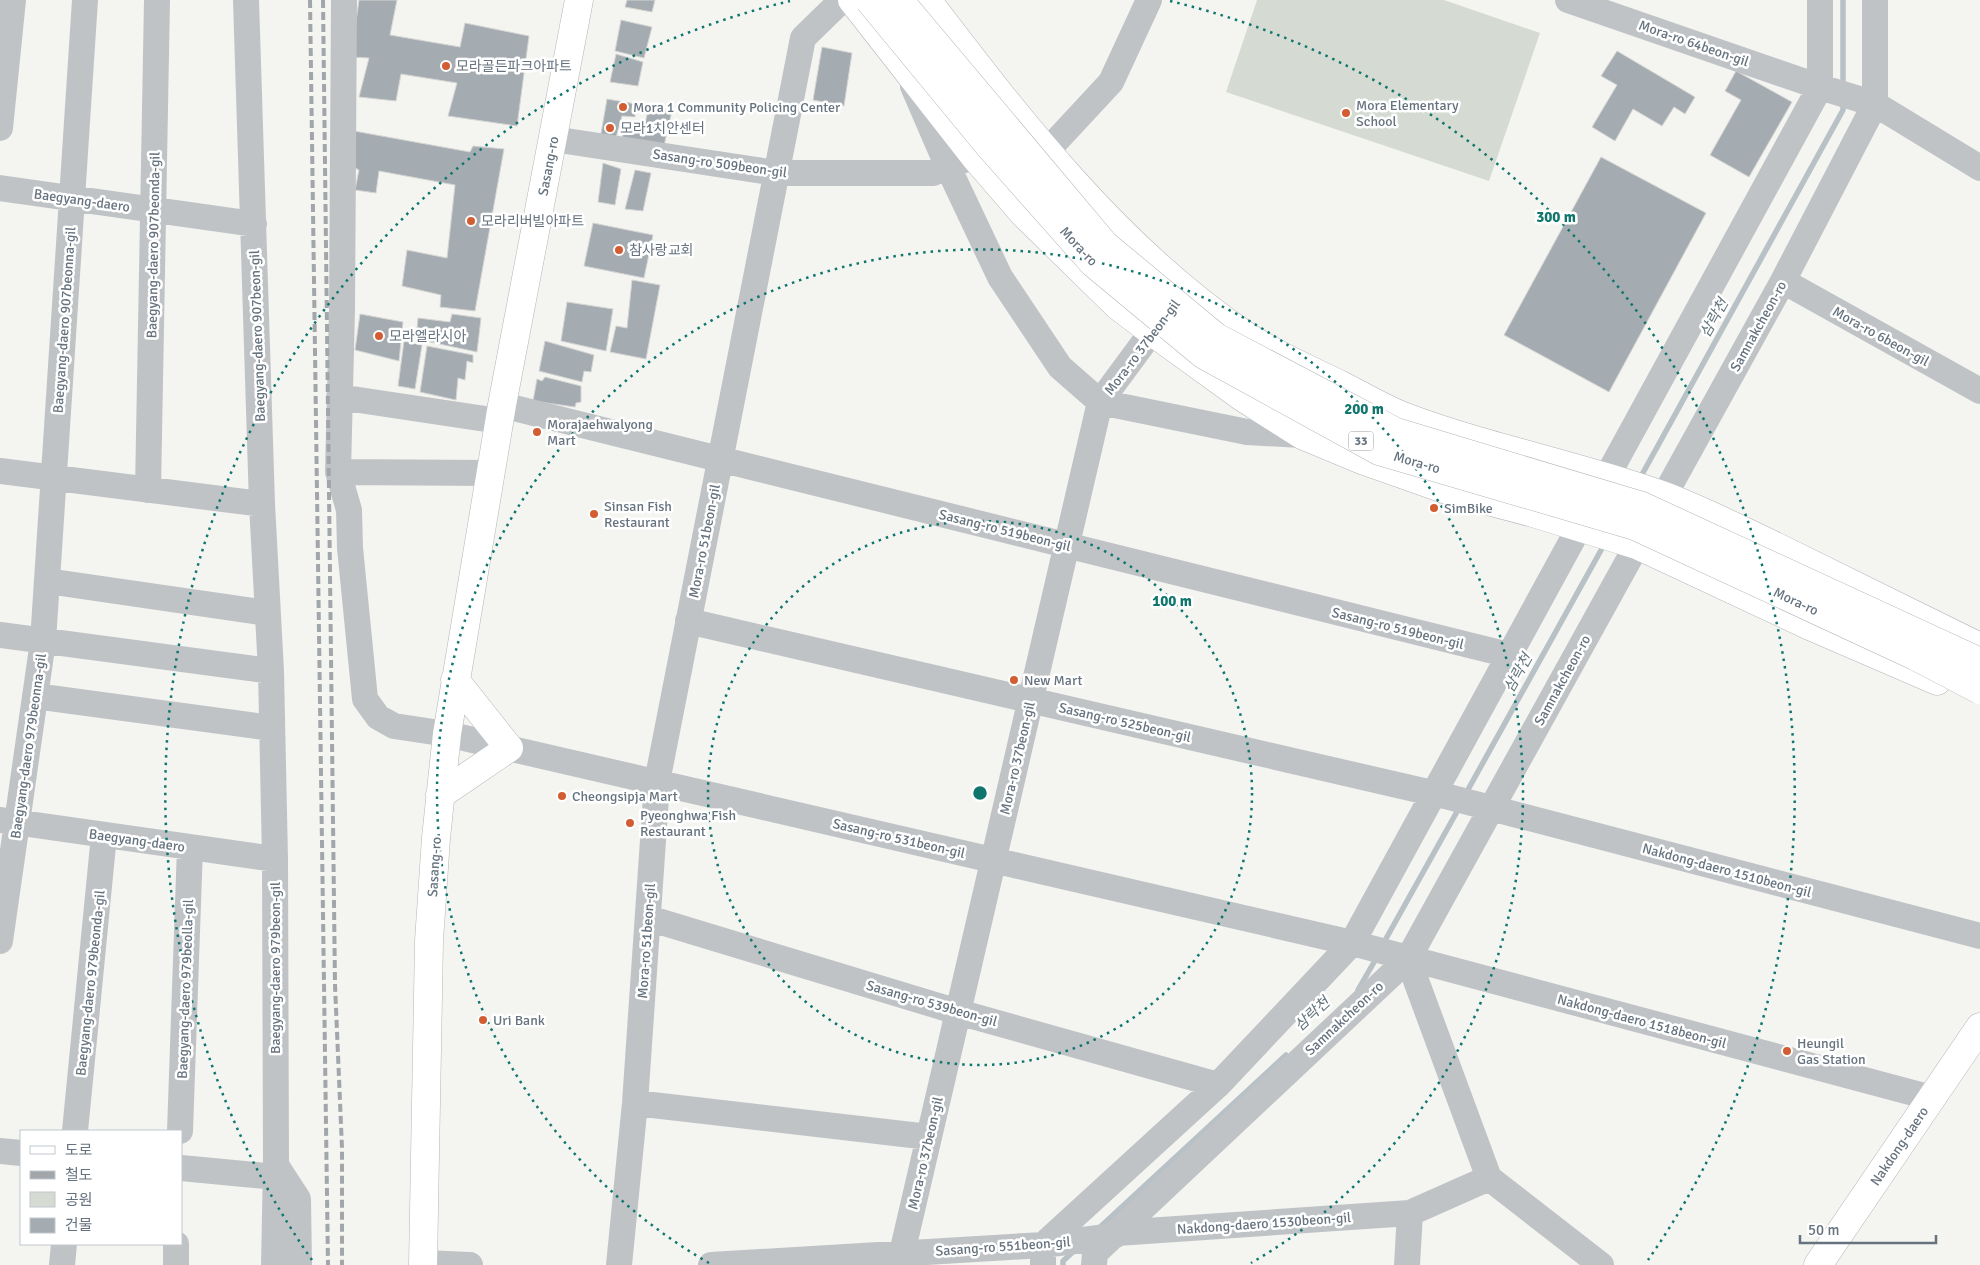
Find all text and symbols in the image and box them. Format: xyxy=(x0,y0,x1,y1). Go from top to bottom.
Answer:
street label: Mora-ro 64beon-gil xyxy=(1636,17,1751,70)
place label: 모라골든파크아파트 xyxy=(456,58,572,75)
marker: 모라골든파크아파트 xyxy=(440,60,452,72)
place label: Mora Elementary School xyxy=(1356,97,1459,130)
place label: Mora 1 Community Policing Center xyxy=(633,99,841,116)
marker: Mora 1 Community Policing Center xyxy=(617,101,629,113)
marker: Mora Elementary School xyxy=(1340,107,1352,119)
place label: 모라1치안센터 xyxy=(620,120,705,137)
marker: 모라1치안센터 xyxy=(604,122,616,134)
street label: Sasang-ro xyxy=(534,135,563,197)
street label: Sasang-ro 509beon-gil xyxy=(652,146,788,181)
street label: Baegyang-daero 907beonda-gil xyxy=(143,152,164,338)
street label: Baegyang-daero xyxy=(33,185,131,216)
text: 300 m xyxy=(1536,208,1576,226)
place label: 모라리버빌아파트 xyxy=(481,213,584,230)
marker: 모라리버빌아파트 xyxy=(465,215,477,227)
street label: Mora-ro xyxy=(1056,223,1101,270)
street label: Baegyang-daero 907beonna-gil xyxy=(50,226,79,414)
place label: 참사랑교회 xyxy=(629,242,693,259)
marker: 참사랑교회 xyxy=(613,244,625,256)
street label: Baegyang-daero 907beon-gil xyxy=(246,250,269,422)
street label: Samnakcheon-ro xyxy=(1727,278,1790,374)
water label: 삼락천 xyxy=(1696,294,1733,340)
street label: Mora-ro 37beon-gil xyxy=(1101,296,1184,399)
street label: Mora-ro 6beon-gil xyxy=(1829,303,1932,370)
place label: 모라엘라시아 xyxy=(389,328,466,345)
marker: 모라엘라시아 xyxy=(373,330,385,342)
text: 200 m xyxy=(1344,400,1384,418)
place label: Morajaehwalyong Mart xyxy=(547,416,653,449)
marker: Morajaehwalyong Mart xyxy=(531,426,543,438)
road number: 33 xyxy=(1348,432,1374,451)
street label: Mora-ro xyxy=(1392,448,1442,477)
street label: Mora-ro 51beon-gil xyxy=(685,483,724,599)
place label: Sinsan Fish Restaurant xyxy=(604,498,672,531)
place label: SimBike xyxy=(1444,500,1493,517)
marker: SimBike xyxy=(1428,502,1440,514)
street label: Sasang-ro 519beon-gil xyxy=(937,506,1073,555)
marker: Sinsan Fish Restaurant xyxy=(588,508,600,520)
street label: Mora-ro xyxy=(1771,584,1821,619)
text: 100 m xyxy=(1152,592,1192,610)
street label: Sasang-ro 519beon-gil xyxy=(1330,604,1466,653)
street label: Samnakcheon-ro xyxy=(1531,632,1594,728)
water label: 삼락천 xyxy=(1500,649,1537,695)
street label: Baegyang-daero 979beonna-gil xyxy=(7,652,50,840)
place label: New Mart xyxy=(1024,672,1082,689)
marker: New Mart xyxy=(1008,674,1020,686)
street label: Sasang-ro 525beon-gil xyxy=(1057,699,1193,746)
street label: Mora-ro 37beon-gil xyxy=(996,700,1039,816)
centre of rings xyxy=(971,784,989,802)
place label: Cheongsipja Mart xyxy=(572,788,678,805)
marker: Cheongsipja Mart xyxy=(556,790,568,802)
place label: Pyeonghwa Fish Restaurant xyxy=(640,807,736,840)
street label: Sasang-ro 531beon-gil xyxy=(831,815,967,862)
marker: Pyeonghwa Fish Restaurant xyxy=(624,817,636,829)
street label: Baegyang-daero xyxy=(88,825,186,856)
street label: Sasang-ro xyxy=(424,836,445,898)
street label: Nakdong-daero 1510beon-gil xyxy=(1640,840,1813,901)
street label: Baegyang-daero 979beon-gil xyxy=(267,882,284,1054)
street label: Mora-ro 51beon-gil xyxy=(634,883,659,999)
street label: Baegyang-daero 979beonda-gil xyxy=(72,889,109,1077)
street label: Baegyang-daero 979beolla-gil xyxy=(174,899,197,1079)
street label: Sasang-ro 539beon-gil xyxy=(864,977,999,1030)
street label: Samnakcheon-ro xyxy=(1302,978,1387,1059)
street label: Nakdong-daero 1518beon-gil xyxy=(1555,991,1728,1052)
water label: 삼락천 xyxy=(1291,992,1335,1035)
place label: Uri Bank xyxy=(493,1012,545,1029)
marker: Uri Bank xyxy=(477,1014,489,1026)
place label: Heungil Gas Station xyxy=(1797,1035,1866,1068)
marker: Heungil Gas Station xyxy=(1781,1045,1793,1057)
street label: Mora-ro 37beon-gil xyxy=(904,1095,947,1211)
street label: Nakdong-daero xyxy=(1867,1104,1932,1189)
legend xyxy=(20,1130,182,1245)
text: 도로 xyxy=(65,1141,93,1159)
text: 철도 xyxy=(65,1166,93,1184)
text: 공원 xyxy=(65,1191,93,1209)
street label: Nakdong-daero 1530beon-gil xyxy=(1176,1209,1352,1238)
scale bar xyxy=(1800,1212,1936,1244)
text: 건물 xyxy=(65,1216,93,1234)
text: 50 m xyxy=(1808,1221,1839,1239)
street label: Sasang-ro 551beon-gil xyxy=(935,1233,1071,1260)

